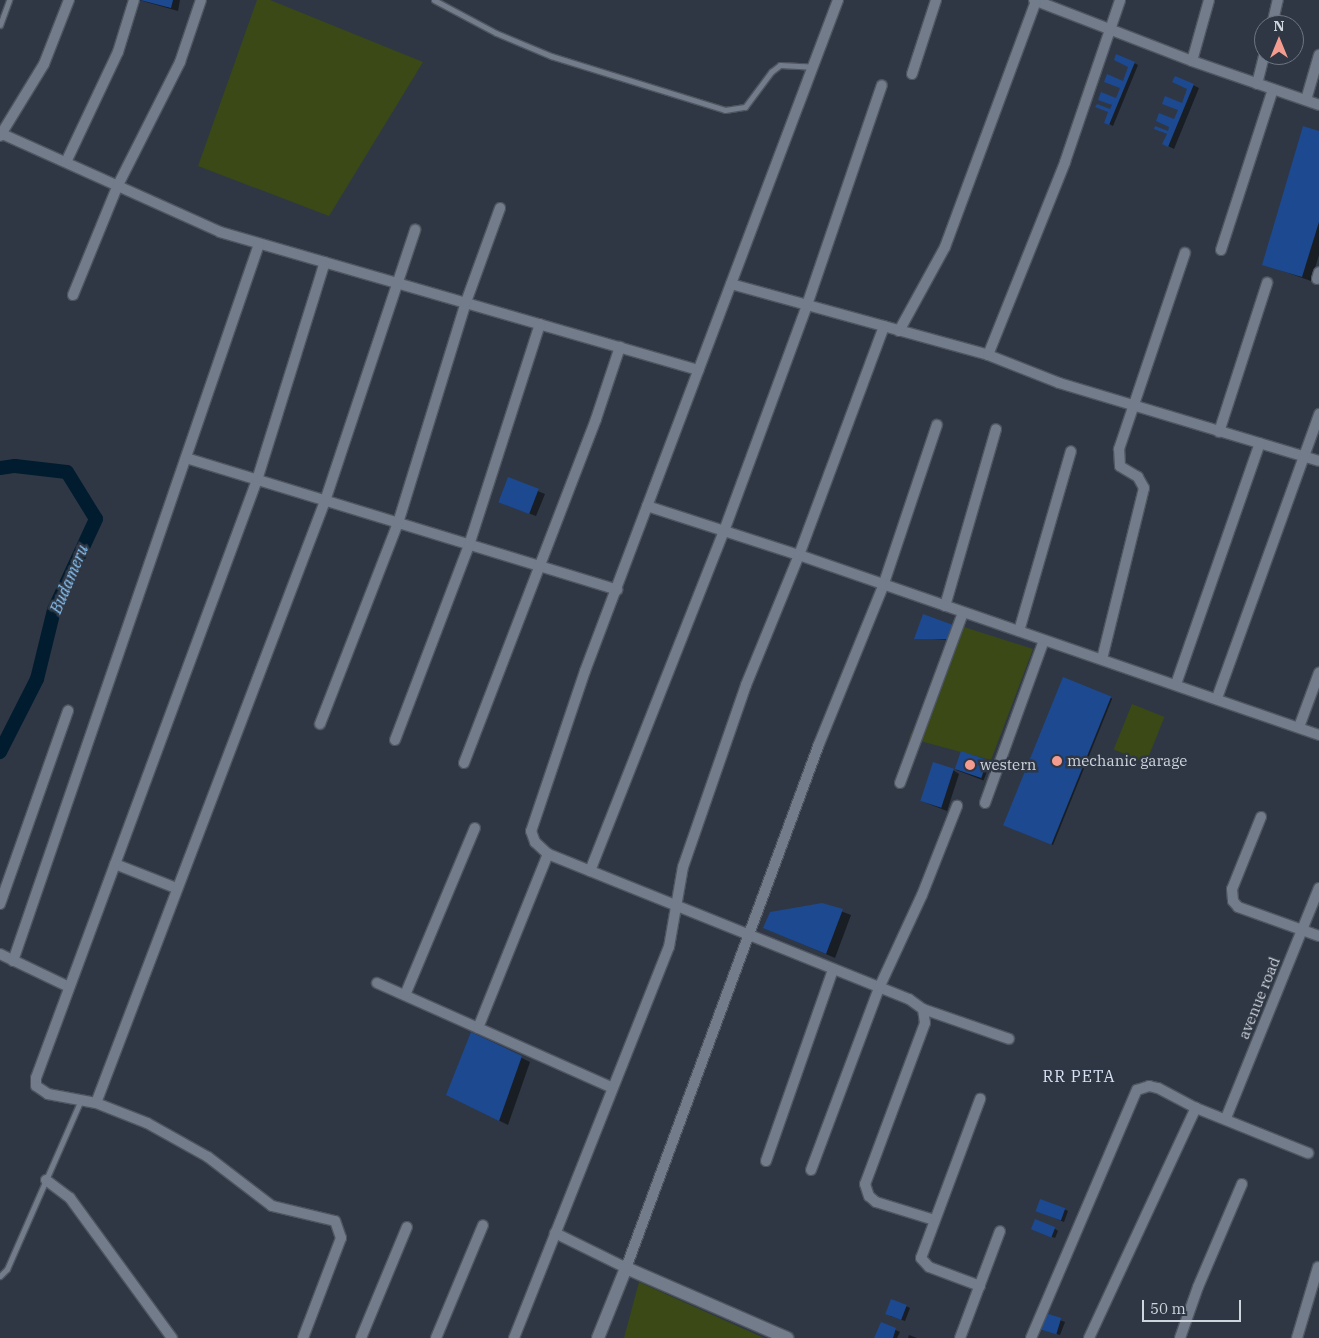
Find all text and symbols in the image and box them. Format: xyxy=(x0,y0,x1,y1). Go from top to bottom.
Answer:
north arrow xyxy=(1254,15,1304,65)
text: N xyxy=(1273,17,1285,35)
water label: Budameru xyxy=(46,542,92,616)
place label: mechanic garage xyxy=(1067,752,1187,770)
marker: mechanic garage xyxy=(1051,755,1063,767)
place label: western xyxy=(980,756,1036,774)
marker: western xyxy=(964,759,976,771)
street label: avenue road xyxy=(1234,954,1284,1042)
district label: RR PETA xyxy=(1042,1066,1116,1086)
scale bar xyxy=(1144,1290,1243,1322)
text: 50 m xyxy=(1150,1299,1186,1318)

